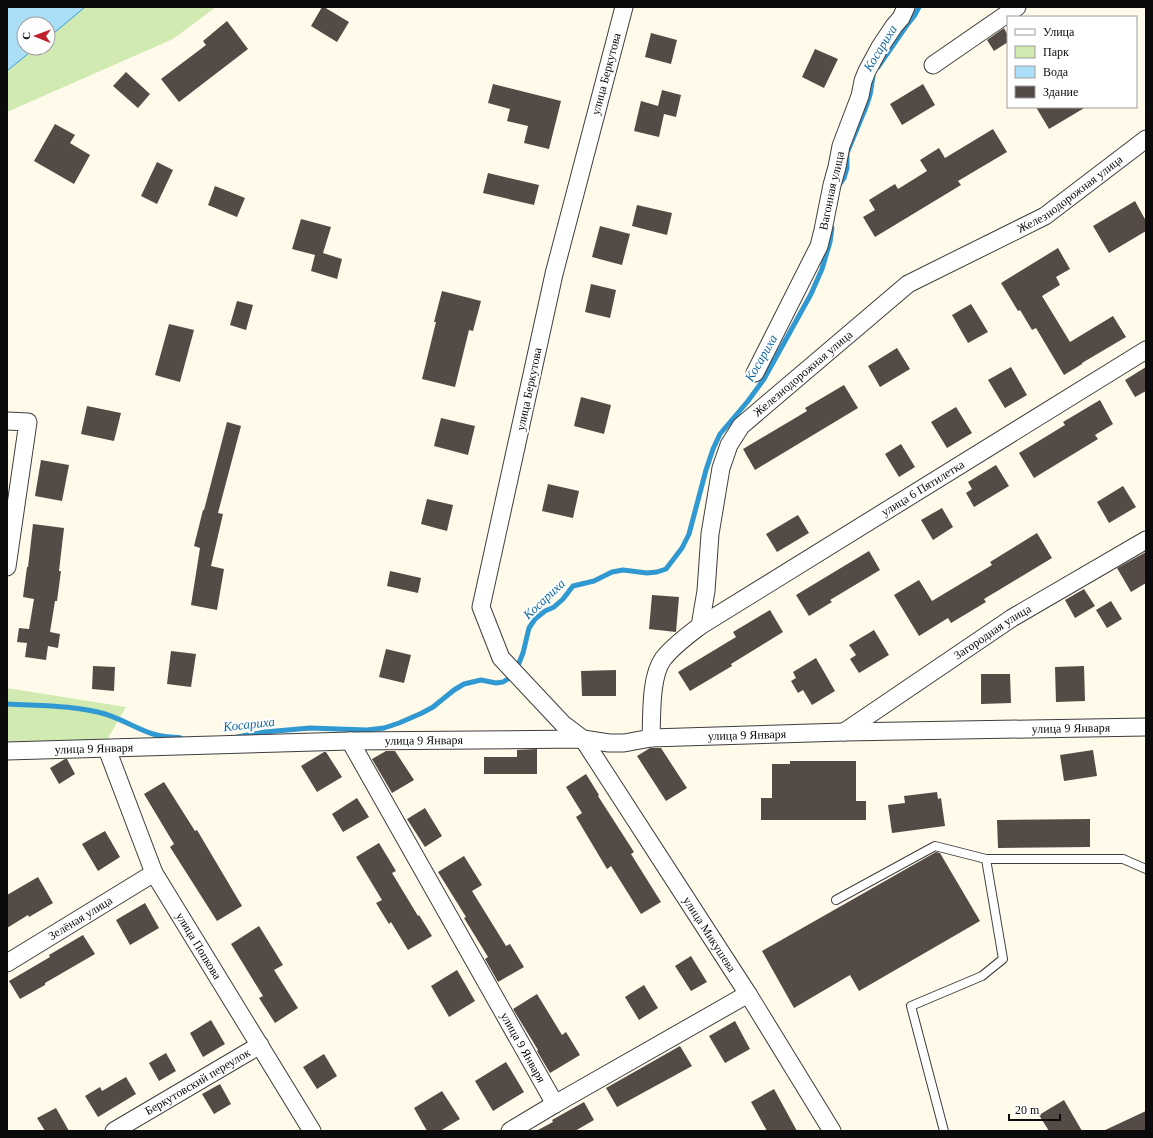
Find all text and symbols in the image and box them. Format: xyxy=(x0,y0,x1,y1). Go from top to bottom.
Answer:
north arrow xyxy=(16,16,56,56)
legend xyxy=(1007,16,1137,108)
water label: Косариха xyxy=(859,22,900,75)
text: Улица xyxy=(1043,25,1075,39)
street label: улица Беркутова xyxy=(588,31,624,117)
text: С xyxy=(20,32,32,40)
text: Парк xyxy=(1043,45,1069,59)
text: Вода xyxy=(1043,65,1069,79)
text: Здание xyxy=(1043,85,1078,99)
street label: Вагонная улица xyxy=(816,149,847,231)
street label: Железнодорожная улица xyxy=(1015,152,1126,236)
street label: Железнодорожная улица xyxy=(750,327,856,420)
water label: Косариха xyxy=(741,331,781,385)
street label: улица Беркутова xyxy=(513,346,545,432)
street label: улица 6 Пятилетка xyxy=(879,457,967,519)
water label: Косариха xyxy=(519,576,568,623)
street label: Загородная улица xyxy=(951,601,1034,662)
water label: Косариха xyxy=(222,714,276,734)
street label: улица 9 Января xyxy=(1032,721,1111,736)
street label: улица 9 Января xyxy=(708,727,787,743)
street label: улица 9 Января xyxy=(385,733,464,748)
street label: улица 9 Января xyxy=(55,740,134,757)
street label: Зелёная улица xyxy=(46,893,116,943)
street label: улица Микушева xyxy=(680,894,739,975)
street label: улица Попкова xyxy=(173,910,225,982)
street label: улица 9 Января xyxy=(498,1010,549,1086)
street label: Беркутовский переулок xyxy=(142,1045,253,1118)
scale bar xyxy=(1009,1096,1060,1122)
text: 20 m xyxy=(1015,1103,1040,1117)

